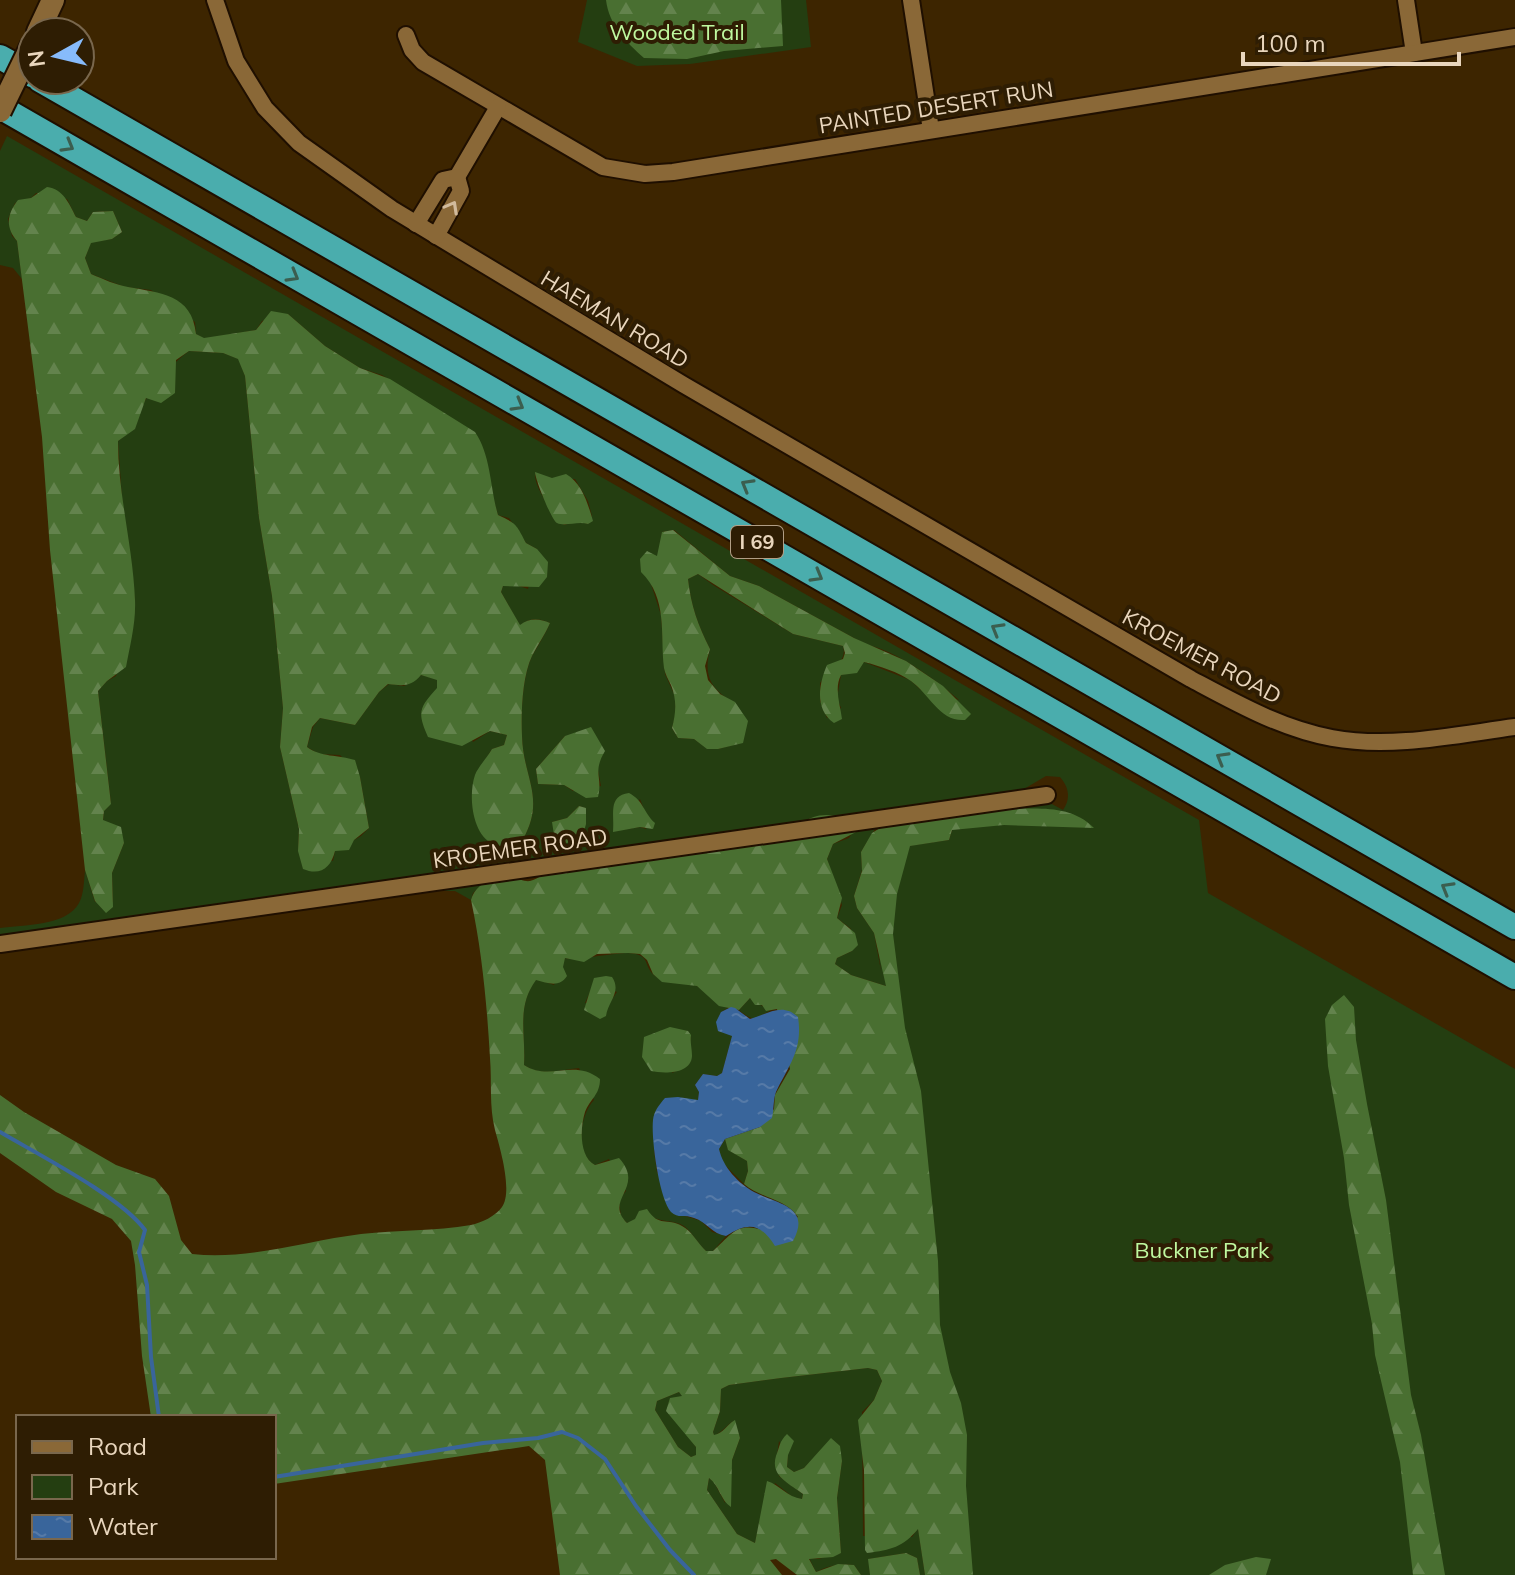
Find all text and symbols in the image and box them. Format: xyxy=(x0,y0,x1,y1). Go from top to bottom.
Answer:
north arrow xyxy=(16,16,96,96)
scale bar xyxy=(1243,16,1459,66)
park label: Wooded Trail xyxy=(609,18,745,46)
text: 100 m xyxy=(1255,28,1326,58)
text: N xyxy=(21,49,51,69)
street label: PAINTED DESERT RUN xyxy=(817,75,1055,139)
one-way arrow xyxy=(59,136,73,152)
one-way arrow xyxy=(443,201,458,215)
street label: HAEMAN ROAD xyxy=(536,264,694,374)
one-way arrow xyxy=(285,266,299,281)
one-way arrow xyxy=(510,395,524,411)
one-way arrow xyxy=(741,479,756,495)
road number: I 69 xyxy=(731,526,783,558)
one-way arrow xyxy=(808,566,823,582)
street label: KROEMER ROAD xyxy=(1118,602,1286,710)
one-way arrow xyxy=(991,623,1005,639)
one-way arrow xyxy=(1216,752,1231,768)
street label: KROEMER ROAD xyxy=(431,822,609,874)
one-way arrow xyxy=(1442,882,1456,898)
park label: Buckner Park xyxy=(1135,1236,1270,1264)
legend xyxy=(16,1415,276,1559)
text: Road xyxy=(88,1431,147,1461)
text: Park xyxy=(88,1471,139,1501)
text: Water xyxy=(88,1511,158,1541)

